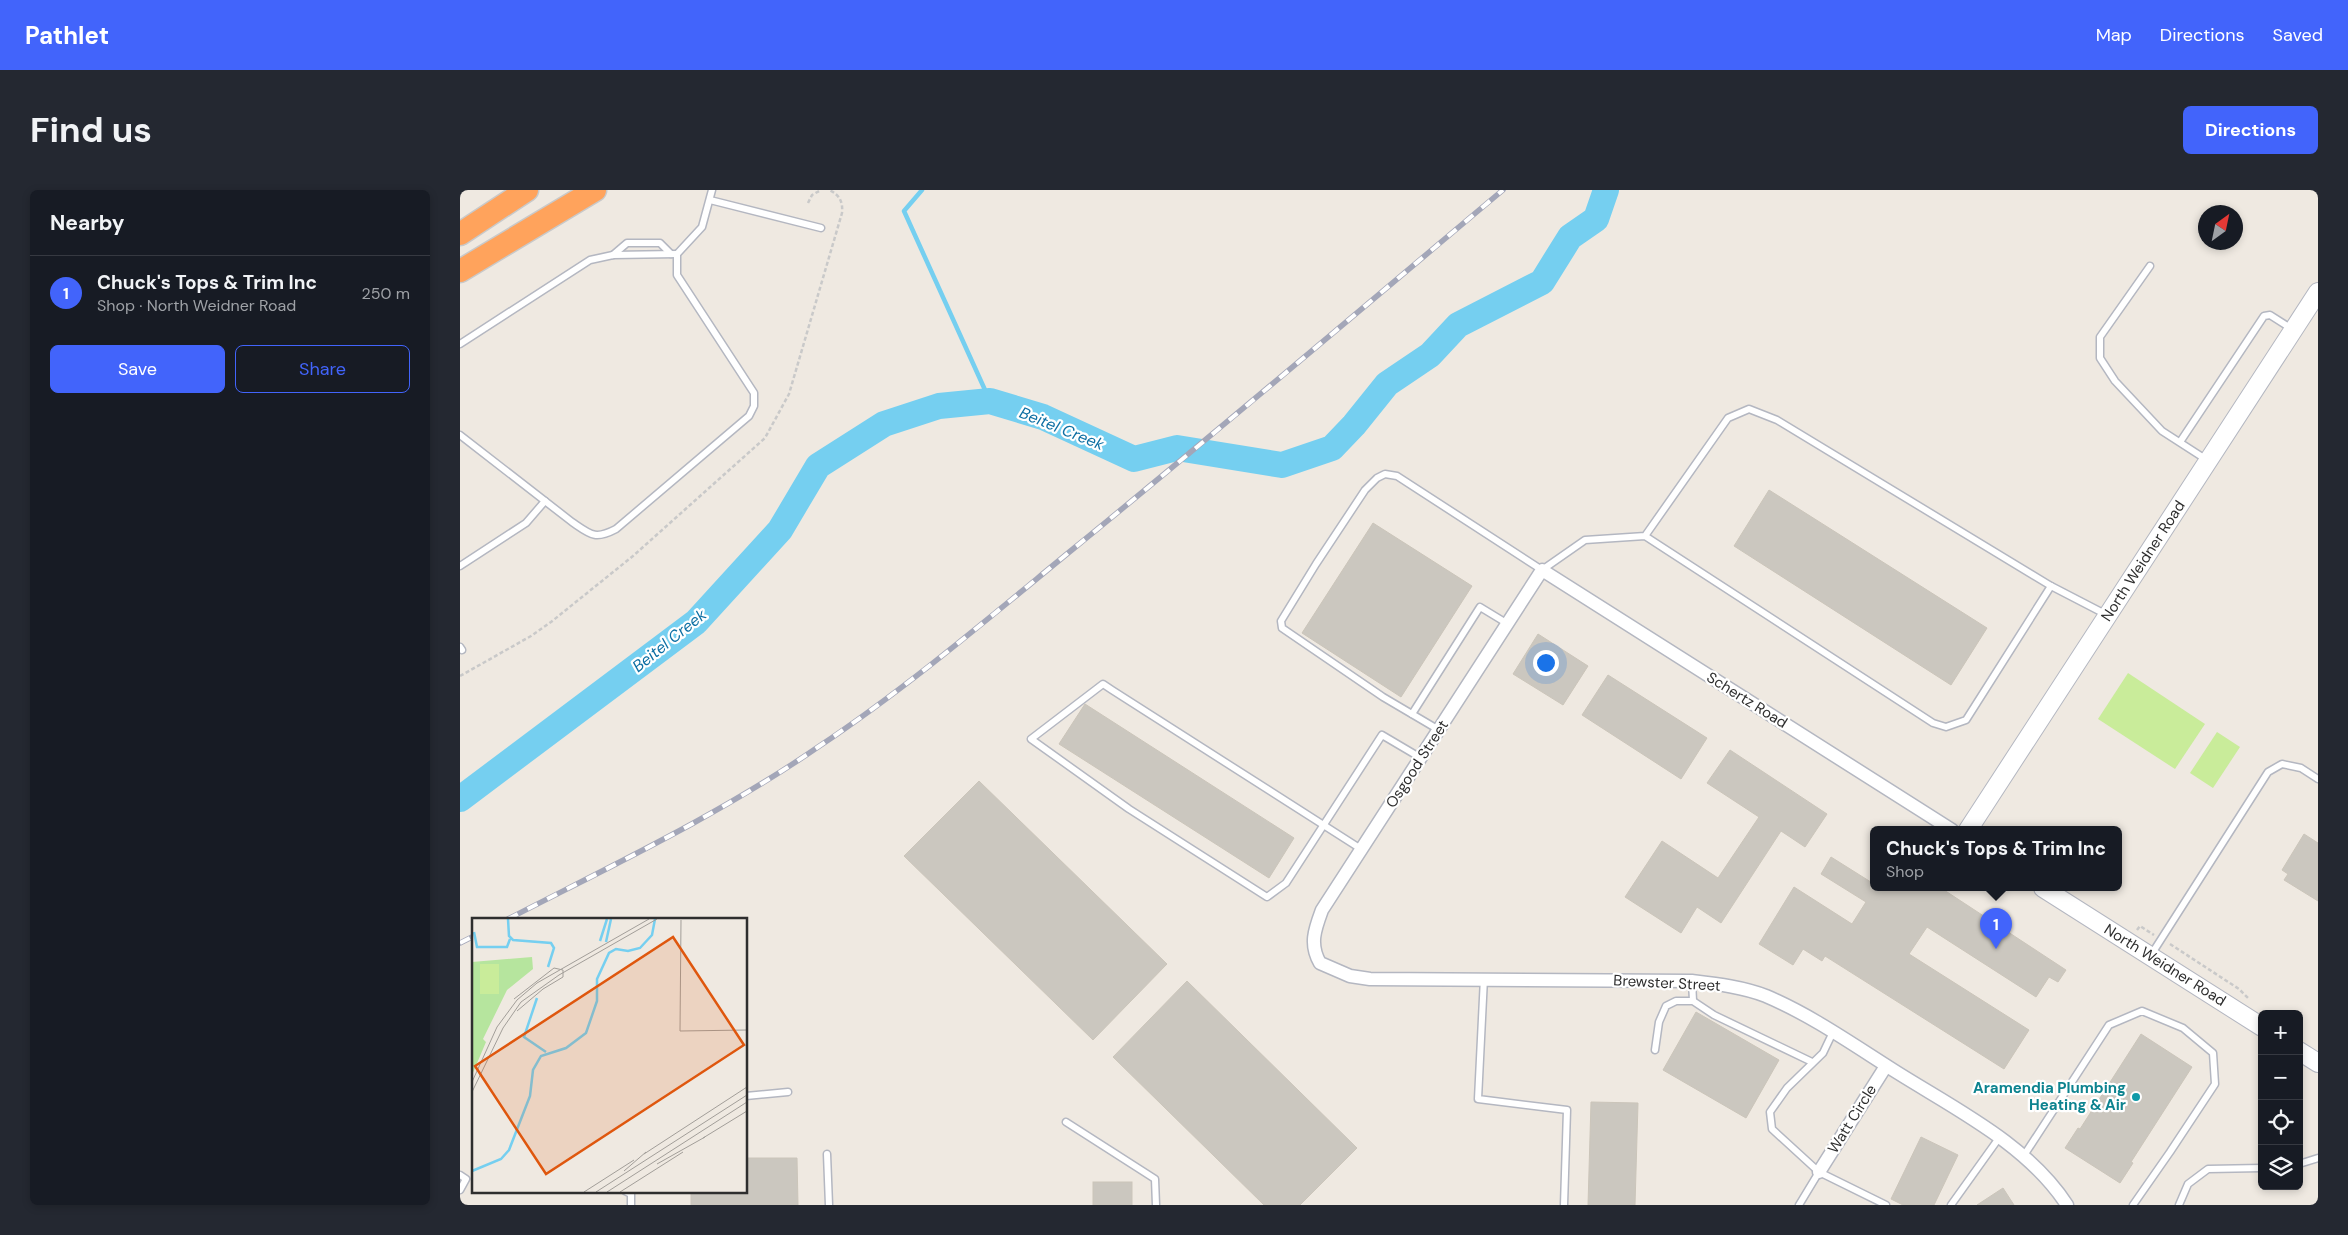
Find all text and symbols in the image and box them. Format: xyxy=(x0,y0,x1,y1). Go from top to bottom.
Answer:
text: Pathlet xyxy=(25,20,109,51)
text: Map xyxy=(2096,23,2132,47)
text: Directions xyxy=(2160,23,2245,47)
text: Saved xyxy=(2273,23,2323,47)
button: Directions xyxy=(2183,106,2318,154)
text: Find us xyxy=(30,107,152,153)
north arrow xyxy=(2198,205,2243,250)
text: Nearby xyxy=(50,209,124,237)
text: Chuck's Tops & Trim Inc xyxy=(97,270,317,295)
text: 1 xyxy=(63,283,69,304)
text: 250 m xyxy=(362,283,410,304)
text: Shop · North Weidner Road xyxy=(97,295,296,316)
button: Save xyxy=(50,345,225,393)
button: Share xyxy=(235,345,410,393)
water label: Beitel Creek xyxy=(1016,402,1108,455)
street label: North Weidner Road xyxy=(2096,497,2190,625)
water label: Beitel Creek xyxy=(628,604,711,677)
your location xyxy=(1533,650,1559,676)
street label: Schertz Road xyxy=(1703,667,1791,733)
street label: Osgood Street xyxy=(1381,716,1453,812)
popup xyxy=(1870,826,2122,891)
text: Chuck's Tops & Trim Inc xyxy=(1886,836,2106,861)
text: Shop xyxy=(1886,861,1924,882)
pin: 1 xyxy=(1980,908,2012,949)
inset map xyxy=(472,918,748,1192)
street label: North Weidner Road xyxy=(2100,919,2230,1011)
street label: Brewster Street xyxy=(1613,970,1721,996)
map controls xyxy=(2258,1010,2303,1190)
button: + xyxy=(2258,1010,2303,1055)
button: − xyxy=(2258,1055,2303,1100)
place label: Aramendia Plumbing Heating & Air xyxy=(1973,1078,2126,1115)
street label: Watt Circle xyxy=(1823,1081,1881,1157)
marker: Aramendia Plumbing Heating & Air xyxy=(2130,1091,2142,1103)
button: locate xyxy=(2258,1100,2303,1145)
button: layers xyxy=(2258,1145,2303,1190)

